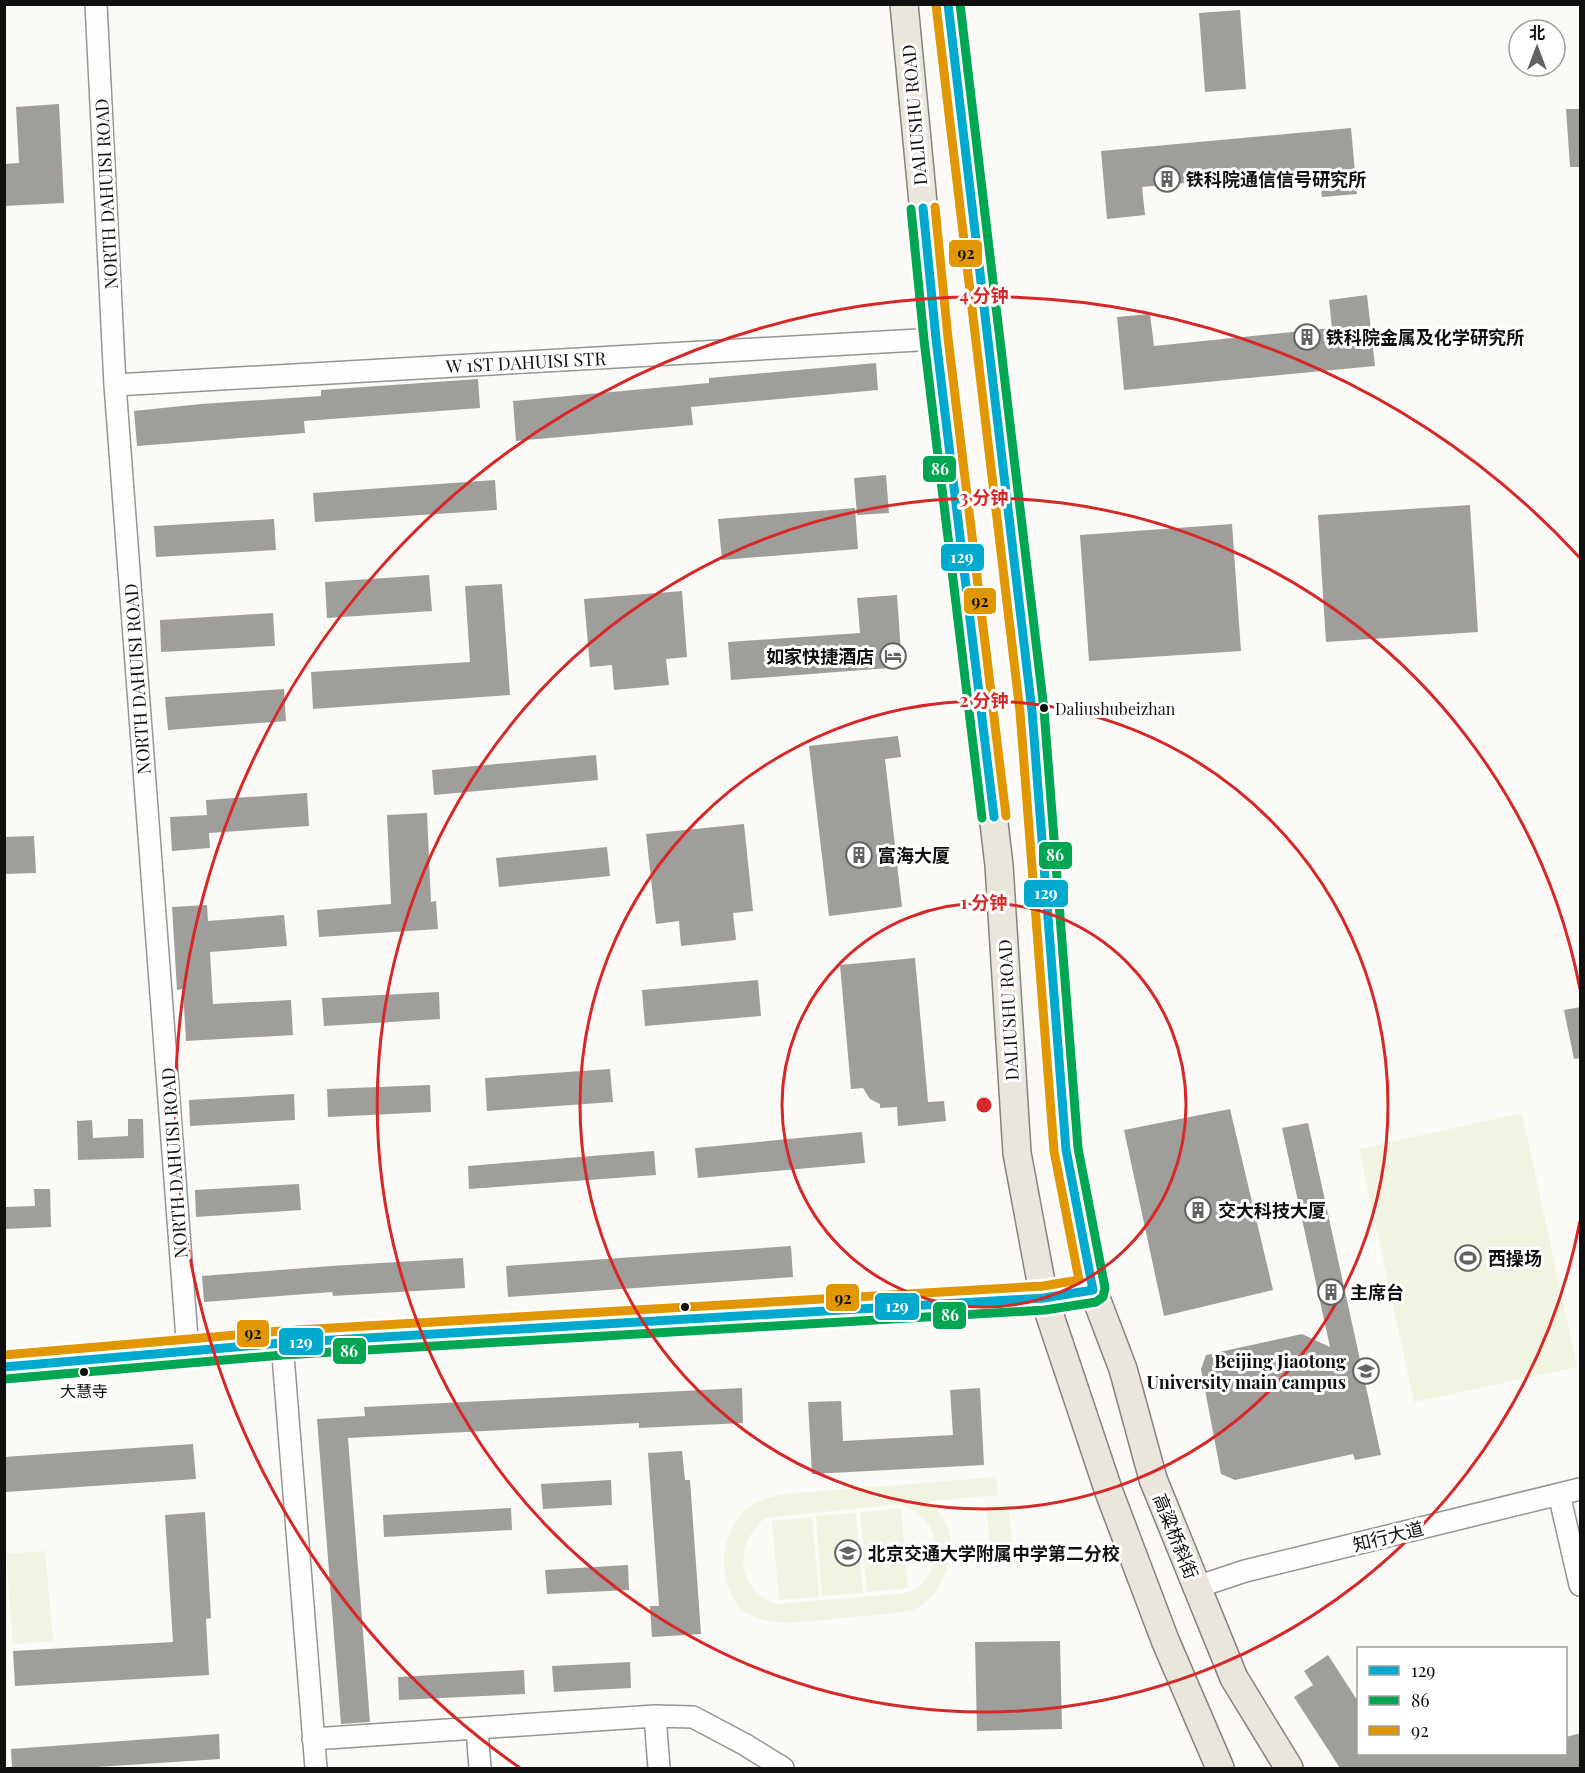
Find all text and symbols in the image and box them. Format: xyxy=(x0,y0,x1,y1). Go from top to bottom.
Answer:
north arrow xyxy=(1507,18,1567,78)
text: 北 xyxy=(1529,22,1545,43)
street label: DALIUSHU ROAD xyxy=(896,44,932,186)
street label: NORTH DAHUISI ROAD xyxy=(89,98,123,290)
building icon: 铁科院通信信号研究所 xyxy=(1152,164,1182,194)
place label: 铁科院通信信号研究所 xyxy=(1186,167,1366,191)
line badge: 92 xyxy=(948,239,983,268)
text: 92 xyxy=(957,242,975,263)
text: 4 分钟 xyxy=(959,283,1009,307)
building icon: 铁科院金属及化学研究所 xyxy=(1292,322,1322,352)
place label: 铁科院金属及化学研究所 xyxy=(1326,325,1524,349)
street label: W 1ST DAHUISI STR xyxy=(444,346,607,378)
line badge: 86 xyxy=(922,455,957,483)
text: 86 xyxy=(931,458,949,479)
text: 3 分钟 xyxy=(960,485,1008,509)
line badge: 129 xyxy=(940,543,985,572)
text: 129 xyxy=(950,546,974,567)
street label: NORTH DAHUISI ROAD xyxy=(118,583,156,775)
line badge: 92 xyxy=(963,587,997,615)
text: 92 xyxy=(971,590,989,611)
hotel icon: 如家快捷酒店 xyxy=(878,641,908,671)
place label: 如家快捷酒店 xyxy=(766,644,874,668)
text: 2 分钟 xyxy=(959,688,1009,712)
place label: Daliushubeizhan xyxy=(1055,698,1176,719)
marker: Daliushubeizhan xyxy=(1038,702,1050,714)
building icon: 富海大厦 xyxy=(844,840,874,870)
line badge: 86 xyxy=(1038,841,1073,870)
place label: 富海大厦 xyxy=(878,843,950,867)
text: 86 xyxy=(1046,844,1064,865)
line badge: 129 xyxy=(1023,879,1069,908)
text: 129 xyxy=(1034,882,1058,903)
text: 1 分钟 xyxy=(960,890,1008,914)
street label: DALIUSHU ROAD xyxy=(992,939,1024,1081)
street label: NORTH DAHUISI ROAD xyxy=(155,1067,193,1259)
centre of rings xyxy=(974,1095,994,1115)
building icon: 交大科技大厦 xyxy=(1183,1195,1213,1225)
place label: 交大科技大厦 xyxy=(1218,1198,1326,1222)
sports icon: 西操场 xyxy=(1453,1243,1483,1273)
place label: 西操场 xyxy=(1488,1246,1542,1270)
building icon: 主席台 xyxy=(1316,1277,1346,1307)
place label: 主席台 xyxy=(1350,1280,1404,1304)
line badge: 92 xyxy=(825,1283,860,1312)
text: 92 xyxy=(834,1287,852,1308)
line badge: 129 xyxy=(874,1292,920,1321)
text: 129 xyxy=(885,1295,909,1316)
unlabelled marker xyxy=(679,1301,691,1313)
line badge: 86 xyxy=(932,1301,967,1330)
text: 86 xyxy=(941,1304,959,1325)
line badge: 92 xyxy=(236,1319,270,1348)
text: 92 xyxy=(244,1322,262,1343)
line badge: 129 xyxy=(278,1327,324,1356)
text: 129 xyxy=(289,1331,313,1352)
line badge: 86 xyxy=(332,1337,367,1365)
text: 86 xyxy=(340,1340,358,1361)
place label: Beijing Jiaotong University main campus xyxy=(1147,1349,1346,1394)
school or university icon: Beijing Jiaotong University main campus xyxy=(1351,1356,1381,1386)
marker: 大慧寺 xyxy=(78,1366,90,1378)
place label: 大慧寺 xyxy=(60,1380,108,1401)
street label: 高粱桥斜街 xyxy=(1148,1490,1204,1582)
street label: 知行大道 xyxy=(1350,1516,1426,1556)
school or university icon: 北京交通大学附属中学第二分校 xyxy=(833,1538,863,1568)
place label: 北京交通大学附属中学第二分校 xyxy=(868,1541,1120,1565)
legend xyxy=(1357,1647,1567,1755)
text: 129 xyxy=(1411,1658,1435,1682)
text: 86 xyxy=(1411,1688,1430,1712)
text: 92 xyxy=(1411,1718,1429,1742)

